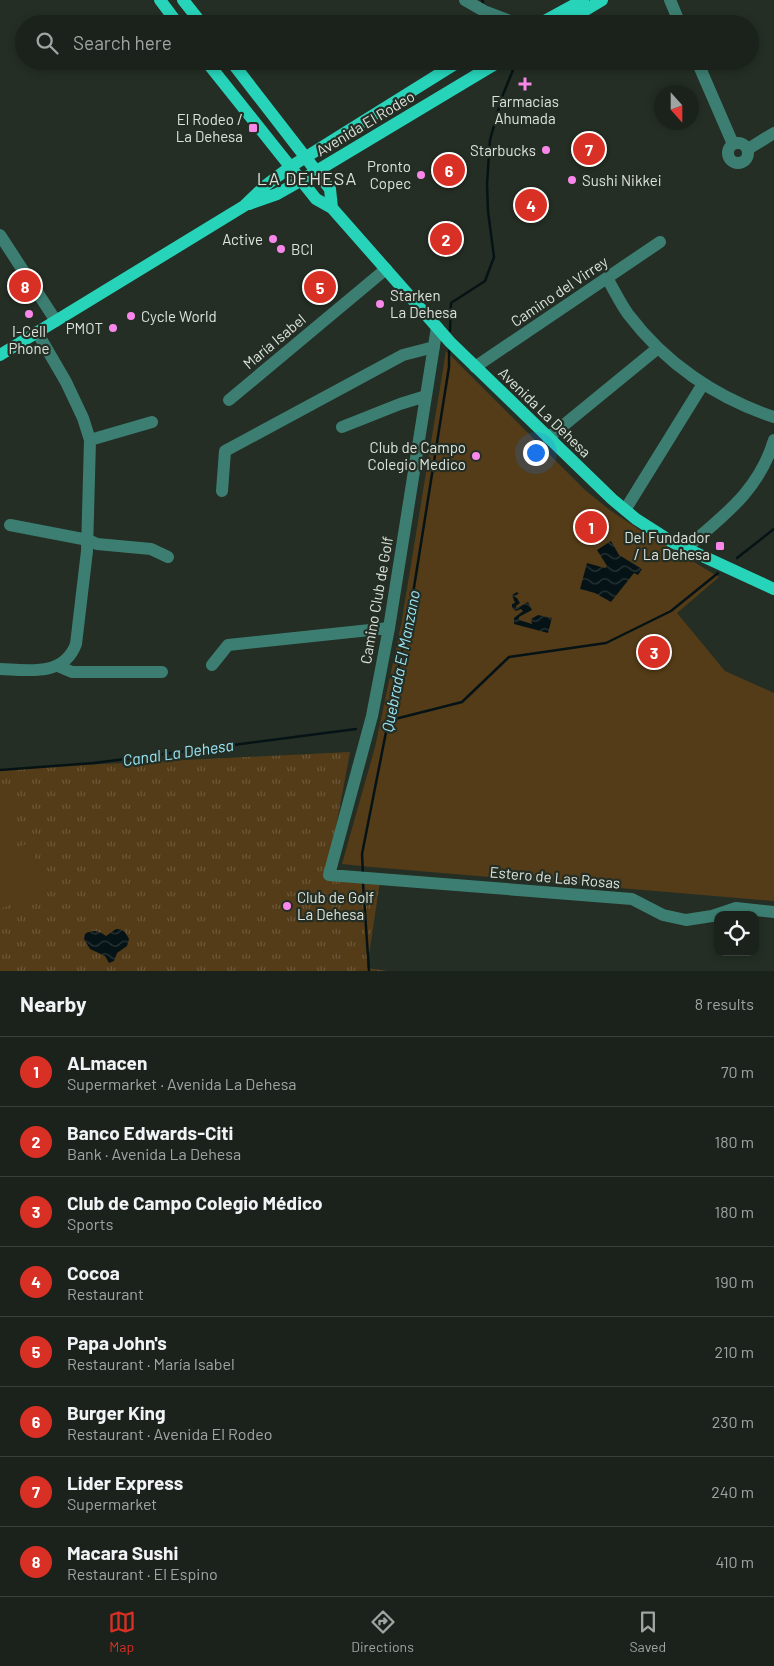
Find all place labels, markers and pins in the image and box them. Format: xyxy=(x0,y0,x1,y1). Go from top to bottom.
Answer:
marker: Farmacias Ahumada xyxy=(519,78,531,90)
place label: Farmacias Ahumada xyxy=(491,92,559,127)
place label: El Rodeo / La Dehesa xyxy=(176,110,243,145)
marker: El Rodeo / La Dehesa xyxy=(247,122,259,134)
pin: 7 xyxy=(573,130,605,168)
place label: Starbucks xyxy=(470,141,536,159)
marker: Starbucks xyxy=(540,144,552,156)
pin: 6 xyxy=(433,151,465,189)
place label: Pronto Copec xyxy=(367,157,411,192)
marker: Pronto Copec xyxy=(415,169,427,181)
place label: Sushi Nikkei xyxy=(582,171,661,189)
marker: Sushi Nikkei xyxy=(566,174,578,186)
pin: 4 xyxy=(515,186,547,224)
pin: 2 xyxy=(430,220,462,258)
place label: Active xyxy=(222,230,263,248)
marker: Active xyxy=(267,233,279,245)
place label: BCI xyxy=(291,240,313,258)
marker: BCI xyxy=(275,243,287,255)
pin: 8 xyxy=(9,267,41,305)
pin: 5 xyxy=(304,268,336,306)
place label: Starken La Dehesa xyxy=(390,286,457,321)
marker: Starken La Dehesa xyxy=(374,298,386,310)
place label: Cycle World xyxy=(141,307,217,325)
marker: I-Cell Phone xyxy=(23,308,35,320)
marker: Cycle World xyxy=(125,310,137,322)
place label: PMOT xyxy=(66,319,103,337)
place label: I-Cell Phone xyxy=(8,322,50,357)
marker: PMOT xyxy=(107,322,119,334)
place label: Club de Campo Colegio Medico xyxy=(368,438,466,473)
marker: Club de Campo Colegio Medico xyxy=(470,450,482,462)
pin: 1 xyxy=(575,508,607,546)
place label: Del Fundador / La Dehesa xyxy=(624,528,711,563)
marker: Del Fundador / La Dehesa xyxy=(714,540,726,552)
pin: 3 xyxy=(638,633,670,671)
place label: Club de Golf La Dehesa xyxy=(297,888,374,923)
marker: Club de Golf La Dehesa xyxy=(281,900,293,912)

